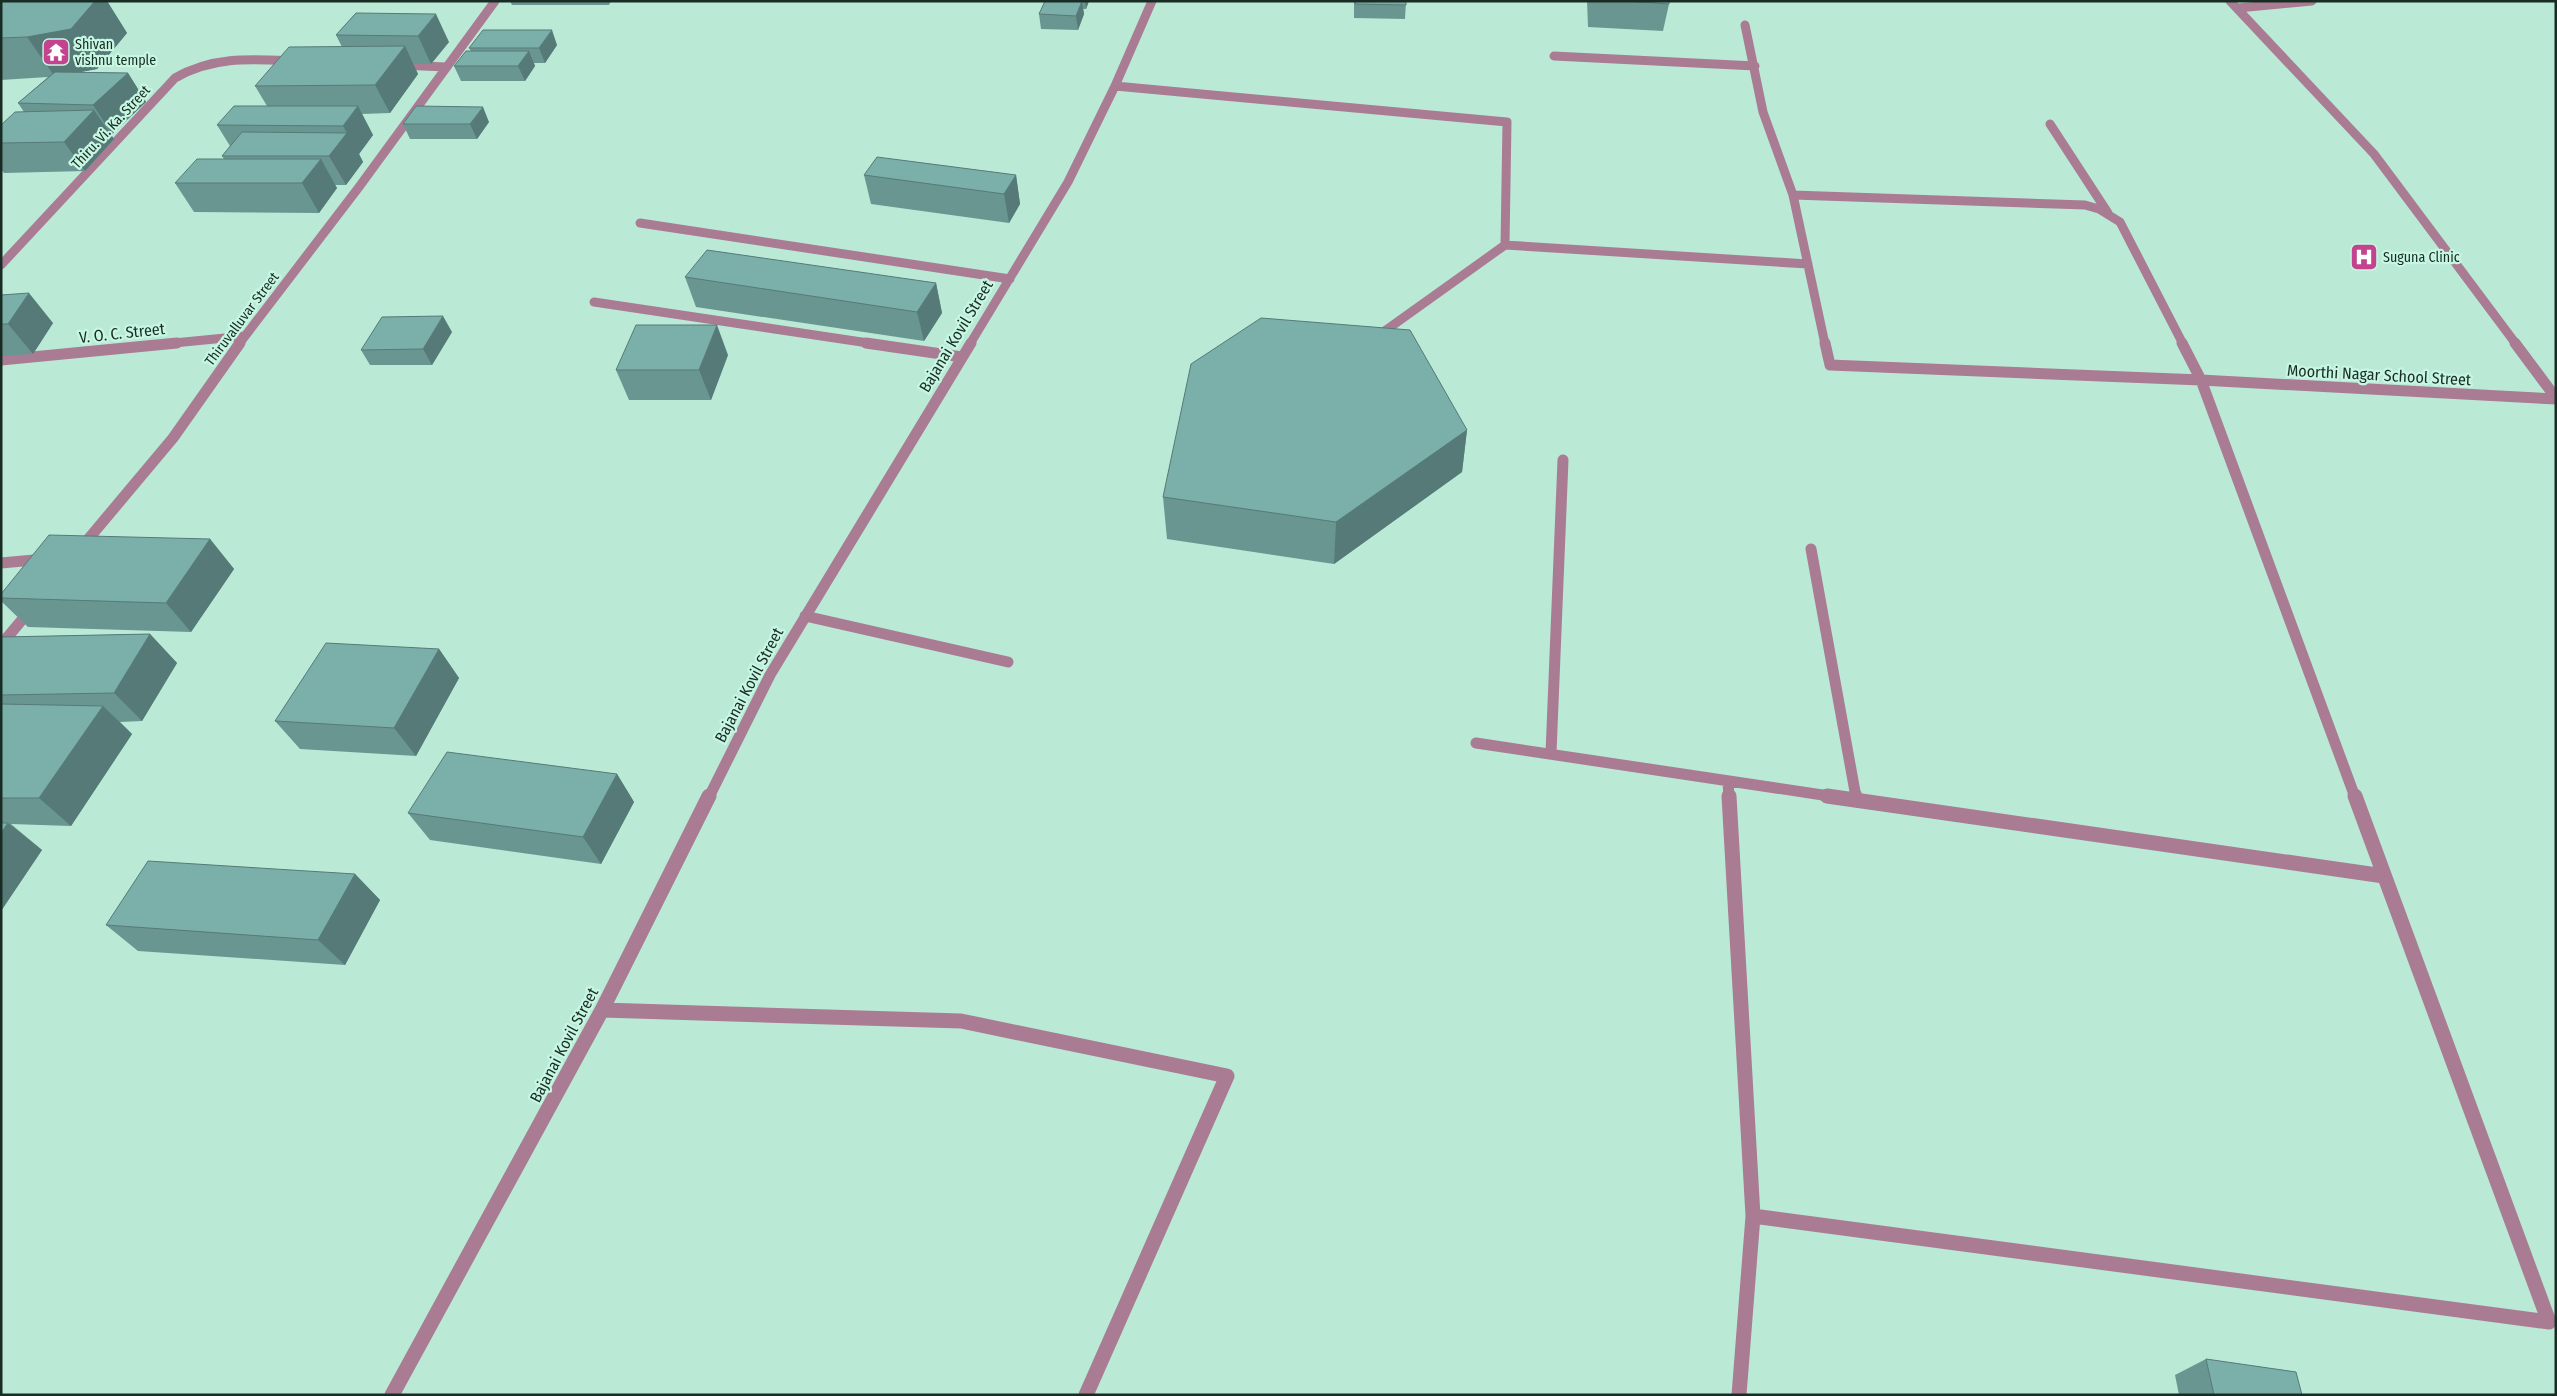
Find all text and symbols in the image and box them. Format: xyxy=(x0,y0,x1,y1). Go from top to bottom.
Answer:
place label: Shivan vishnu temple xyxy=(75,36,156,69)
temple icon: Shivan vishnu temple xyxy=(41,37,71,67)
street label: Thiru. Vi. Ka. Street xyxy=(68,82,154,172)
hospital icon: Suguna Clinic xyxy=(2349,242,2379,272)
place label: Suguna Clinic xyxy=(2383,249,2460,266)
street label: Thiruvalluvar Street xyxy=(201,269,283,369)
street label: Bajanai Kovil Street xyxy=(915,276,997,396)
street label: V. O. C. Street xyxy=(78,319,167,347)
street label: Moorthi Nagar School Street xyxy=(2286,361,2472,389)
street label: Bajanai Kovil Street xyxy=(711,624,788,746)
street label: Bajanai Kovil Street xyxy=(526,984,603,1106)

